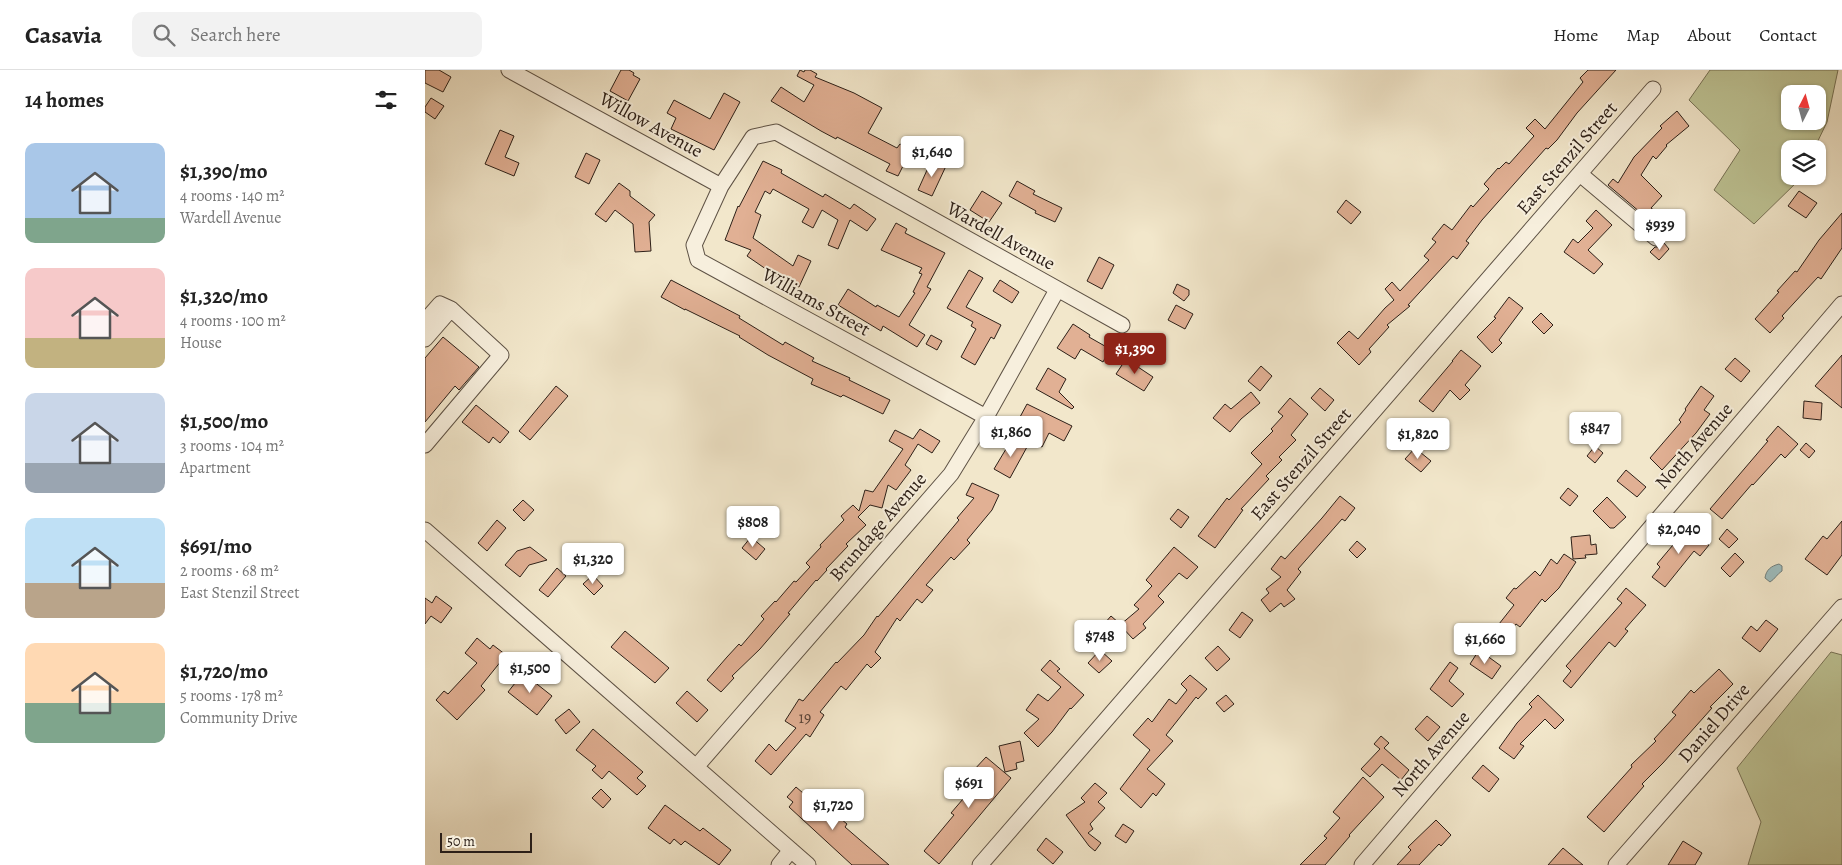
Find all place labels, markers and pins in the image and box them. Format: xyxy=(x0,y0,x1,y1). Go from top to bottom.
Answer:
pin: $1,640 xyxy=(891,136,973,178)
pin: $939 xyxy=(1630,208,1690,251)
pin: $1,390 xyxy=(1094,332,1176,375)
pin: $847 xyxy=(1565,412,1625,454)
pin: $1,860 xyxy=(970,416,1052,458)
pin: $1,820 xyxy=(1377,418,1459,460)
pin: $808 xyxy=(723,506,783,548)
pin: $2,040 xyxy=(1638,512,1720,555)
pin: $1,320 xyxy=(552,542,634,585)
pin: $748 xyxy=(1070,620,1130,662)
pin: $1,660 xyxy=(1444,622,1526,665)
pin: $1,500 xyxy=(489,652,571,694)
pin: $691 xyxy=(939,766,999,809)
pin: $1,720 xyxy=(792,788,874,831)

